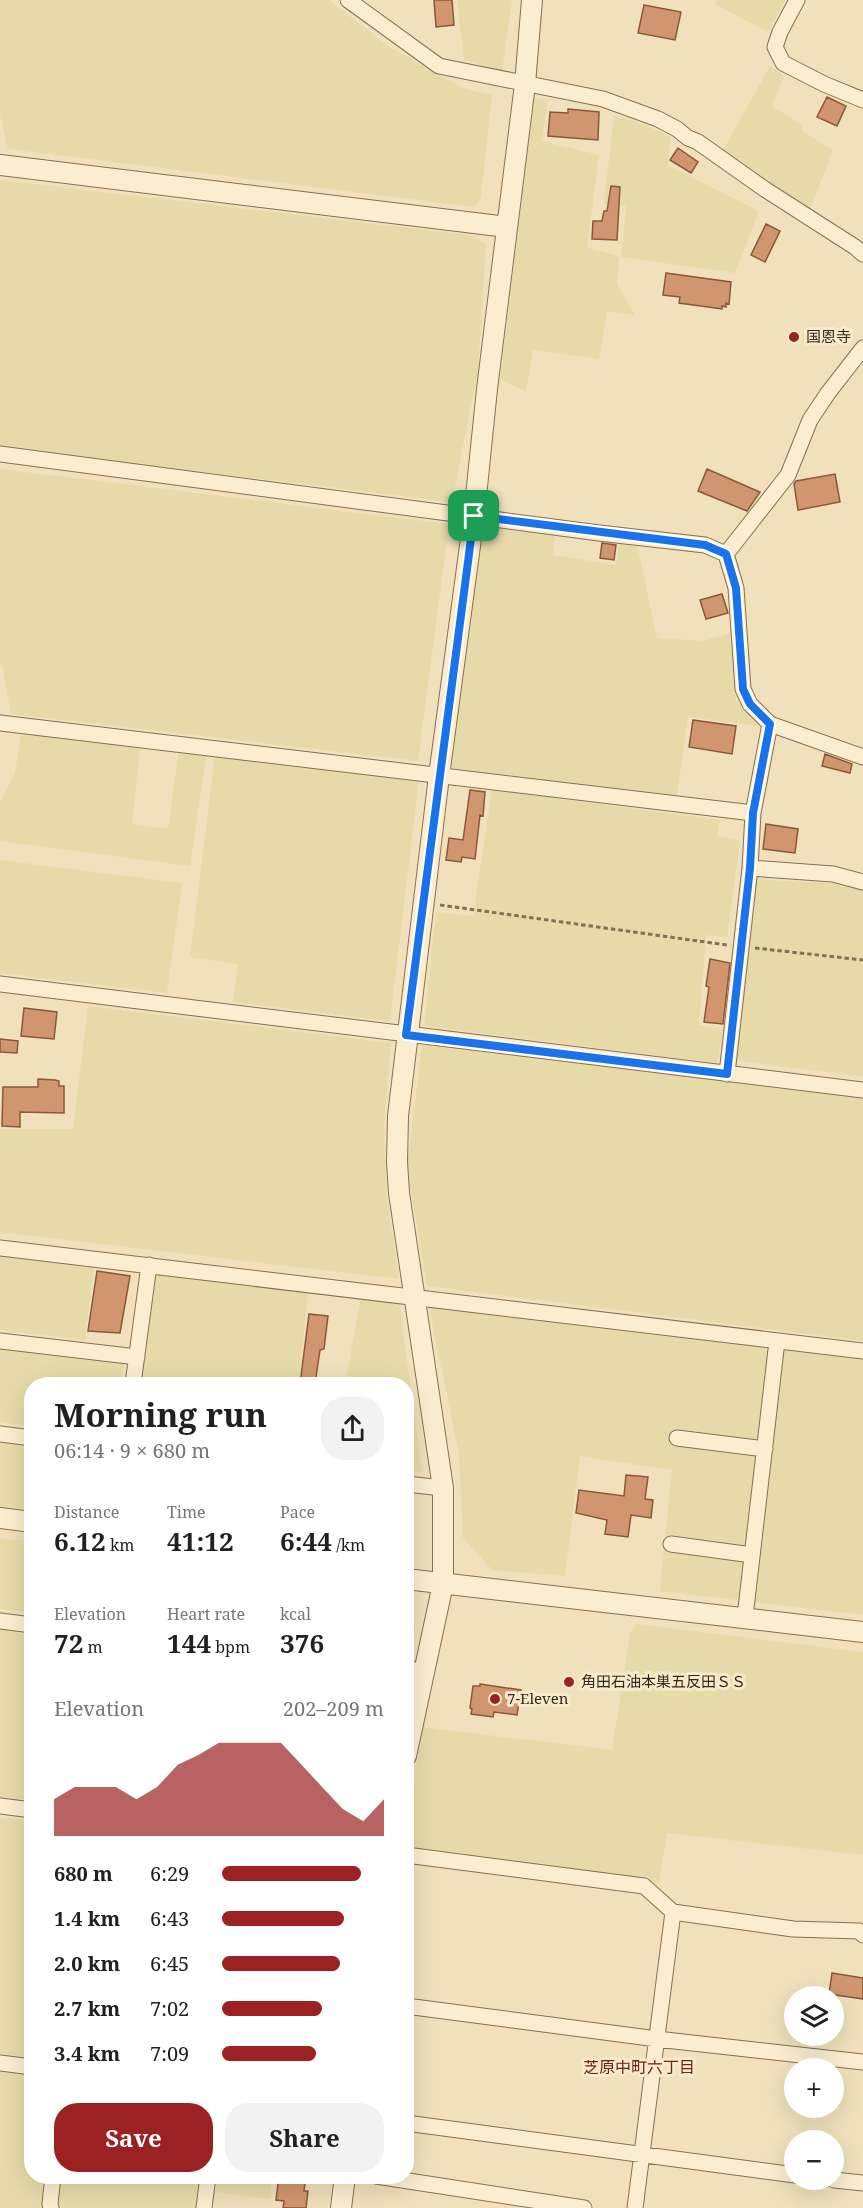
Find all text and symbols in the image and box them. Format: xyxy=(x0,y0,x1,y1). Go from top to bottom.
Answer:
place label: 国恩寺 xyxy=(806,326,851,346)
marker: 国恩寺 xyxy=(787,330,801,344)
pin xyxy=(448,490,499,541)
icon: arrive xyxy=(457,499,490,532)
text: Morning run xyxy=(54,1392,267,1437)
button: share xyxy=(321,1397,384,1460)
text: 06:14 · 9 × 680 m xyxy=(54,1437,210,1464)
text: Distance xyxy=(54,1501,119,1523)
text: Time xyxy=(167,1501,206,1523)
text: Pace xyxy=(280,1501,315,1523)
text: 6.12 xyxy=(54,1523,106,1559)
text: 41:12 xyxy=(167,1523,234,1559)
text: 6:44 xyxy=(280,1523,332,1559)
text: km xyxy=(106,1534,134,1556)
text: /km xyxy=(332,1534,365,1556)
text: Elevation xyxy=(54,1603,126,1625)
text: Heart rate xyxy=(167,1603,245,1625)
text: kcal xyxy=(280,1603,311,1625)
text: 72 xyxy=(54,1625,83,1661)
text: 144 xyxy=(167,1625,211,1661)
text: 376 xyxy=(280,1625,324,1661)
text: m xyxy=(83,1636,103,1658)
text: bpm xyxy=(211,1636,250,1658)
place label: 角田石油本巣五反田ＳＳ xyxy=(581,1671,746,1691)
marker: 角田石油本巣五反田ＳＳ xyxy=(562,1675,576,1689)
place label: 7-Eleven xyxy=(507,1688,569,1708)
marker: 7-Eleven xyxy=(488,1692,502,1706)
text: Elevation xyxy=(54,1695,144,1722)
text: 202–209 m xyxy=(283,1695,384,1722)
text: 680 m xyxy=(54,1860,113,1887)
text: 6:29 xyxy=(150,1860,189,1887)
text: 1.4 km xyxy=(54,1905,120,1932)
text: 6:43 xyxy=(150,1905,189,1932)
text: 2.0 km xyxy=(54,1950,120,1977)
text: 6:45 xyxy=(150,1950,189,1977)
map controls xyxy=(784,1986,844,2190)
button: layers xyxy=(784,1986,844,2046)
text: 2.7 km xyxy=(54,1995,120,2022)
text: 7:02 xyxy=(150,1995,189,2022)
text: 3.4 km xyxy=(54,2040,120,2067)
text: 7:09 xyxy=(150,2040,189,2067)
district label: 芝原中町六丁目 xyxy=(583,2056,695,2078)
button: + xyxy=(784,2058,844,2118)
button: Save xyxy=(54,2103,213,2172)
button: Share xyxy=(225,2103,384,2172)
button: − xyxy=(784,2130,844,2190)

